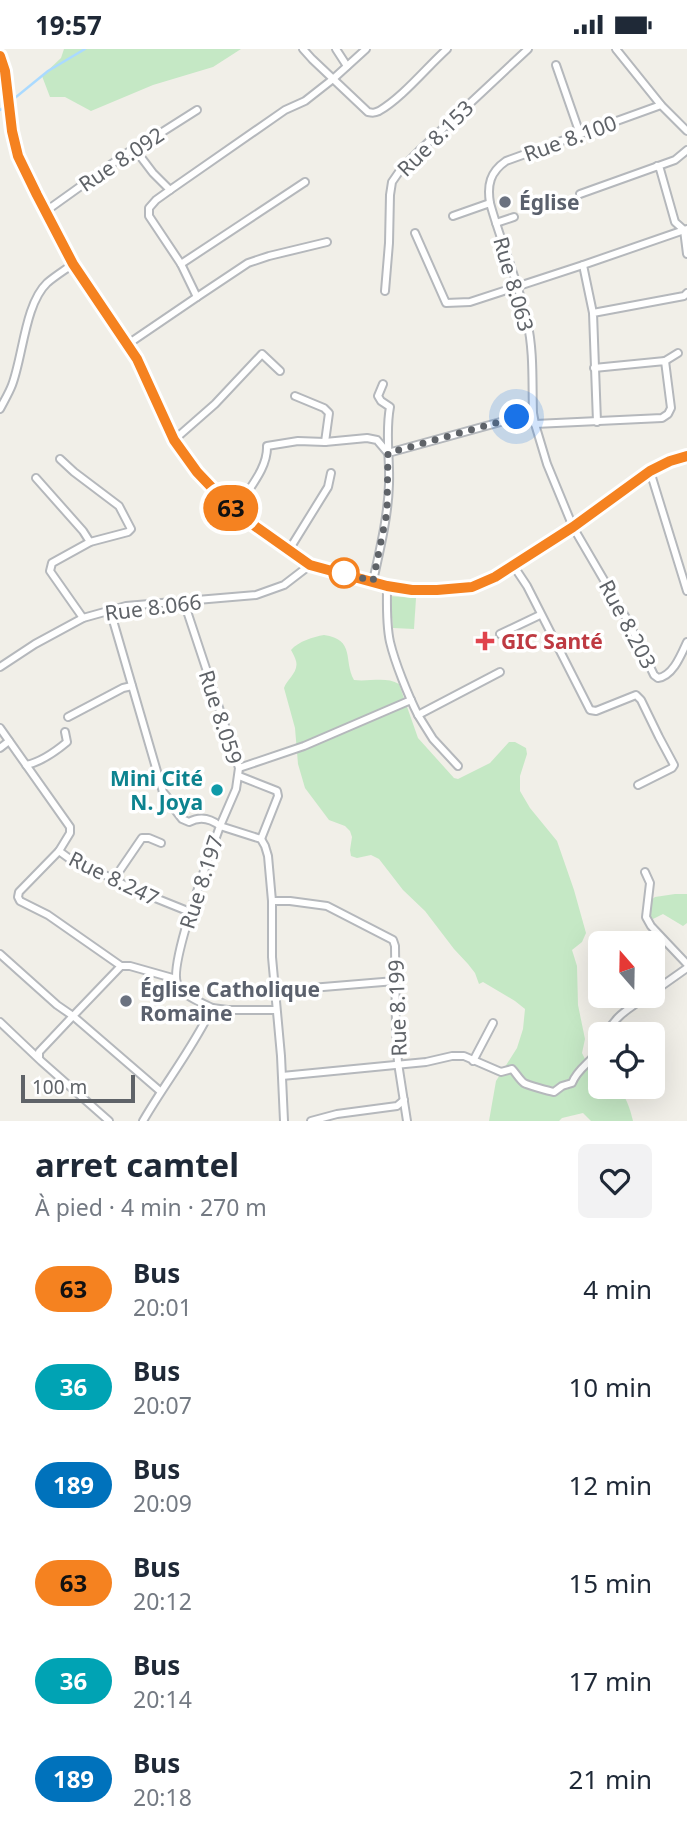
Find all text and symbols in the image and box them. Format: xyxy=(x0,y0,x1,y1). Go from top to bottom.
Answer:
text: 19:57 xyxy=(35,7,102,43)
street label: Rue 8.153 xyxy=(391,94,479,182)
street label: Rue 8.100 xyxy=(520,108,620,168)
street label: Rue 8.092 xyxy=(73,120,169,198)
place label: Église xyxy=(519,188,580,216)
marker: Église xyxy=(497,194,513,210)
street label: Rue 8.063 xyxy=(487,234,541,334)
your location xyxy=(499,399,534,434)
line badge: 63 xyxy=(200,485,262,531)
text: 63 xyxy=(217,491,245,524)
unlabelled marker xyxy=(329,558,359,588)
street label: Rue 8.203 xyxy=(593,575,663,673)
street label: Rue 8.066 xyxy=(103,587,203,627)
place label: GIC Santé xyxy=(501,627,603,655)
marker: GIC Santé xyxy=(475,631,495,651)
street label: Rue 8.059 xyxy=(193,667,249,767)
place label: Mini Cité N. Joya xyxy=(110,764,203,816)
marker: Mini Cité N. Joya xyxy=(209,782,225,798)
street label: Rue 8.197 xyxy=(173,832,229,932)
street label: Rue 8.247 xyxy=(64,844,164,912)
north arrow xyxy=(588,931,665,1008)
map controls xyxy=(588,931,665,1099)
street label: Rue 8.199 xyxy=(381,959,413,1057)
place label: Église Catholique Romaine xyxy=(140,975,320,1027)
marker: Église Catholique Romaine xyxy=(118,993,134,1009)
button: locate xyxy=(588,1022,665,1099)
scale bar xyxy=(21,1072,135,1104)
text: 100 m xyxy=(32,1074,87,1100)
text: arret camtel xyxy=(35,1142,239,1187)
button: heart xyxy=(578,1144,652,1218)
text: À pied · 4 min · 270 m xyxy=(35,1191,267,1223)
text: Bus xyxy=(133,1255,180,1291)
text: 4 min xyxy=(583,1271,652,1307)
text: 63 xyxy=(60,1272,87,1305)
text: 20:01 xyxy=(133,1291,192,1323)
text: Bus xyxy=(133,1353,180,1389)
text: 10 min xyxy=(568,1369,652,1405)
text: 36 xyxy=(60,1370,87,1403)
text: 20:07 xyxy=(133,1389,192,1421)
text: Bus xyxy=(133,1451,180,1487)
text: 12 min xyxy=(568,1467,652,1503)
text: 189 xyxy=(53,1468,94,1501)
text: 20:09 xyxy=(133,1487,192,1519)
text: Bus xyxy=(133,1549,180,1585)
text: 15 min xyxy=(568,1565,652,1601)
text: 63 xyxy=(60,1566,87,1599)
text: 20:12 xyxy=(133,1585,192,1617)
text: Bus xyxy=(133,1647,180,1683)
text: 17 min xyxy=(568,1663,652,1699)
text: 36 xyxy=(60,1664,87,1697)
text: 20:14 xyxy=(133,1683,192,1715)
text: Bus xyxy=(133,1745,180,1781)
text: 21 min xyxy=(568,1761,652,1797)
text: 189 xyxy=(53,1762,94,1795)
text: 20:18 xyxy=(133,1781,192,1813)

